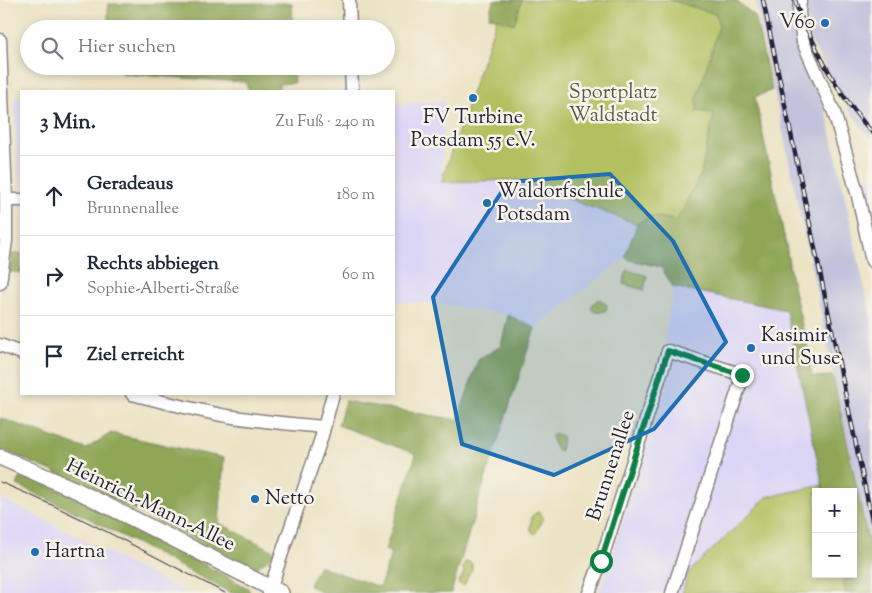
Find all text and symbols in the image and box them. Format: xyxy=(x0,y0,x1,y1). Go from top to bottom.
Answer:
place label: V60 xyxy=(779,9,815,38)
marker: V60 xyxy=(819,17,831,29)
search box xyxy=(20,20,395,75)
icon: search xyxy=(38,34,66,62)
text: Hier suchen xyxy=(78,34,176,61)
park label: Sportplatz Waldstadt xyxy=(569,79,657,131)
marker: FV Turbine Potsdam 55 e.V. xyxy=(467,92,479,104)
place label: FV Turbine Potsdam 55 e.V. xyxy=(411,104,535,156)
text: 3 Min. xyxy=(40,108,96,138)
text: Zu Fuß · 240 m xyxy=(276,111,375,134)
text: Geradeaus xyxy=(87,171,173,198)
place label: Waldorfschule Potsdam xyxy=(497,178,624,230)
icon: ahead xyxy=(40,182,68,210)
text: 180 m xyxy=(336,184,375,207)
marker: Waldorfschule Potsdam xyxy=(481,197,493,209)
text: Brunnenallee xyxy=(87,198,179,221)
text: Rechts abbiegen xyxy=(87,251,219,278)
icon: right xyxy=(40,262,68,290)
text: 60 m xyxy=(342,264,375,287)
text: Sophie-Alberti-Straße xyxy=(87,278,239,301)
place label: Kasimir und Suse xyxy=(761,322,840,374)
icon: arrive xyxy=(40,342,68,370)
text: Ziel erreicht xyxy=(87,342,184,369)
marker: Kasimir und Suse xyxy=(745,342,757,354)
route end xyxy=(731,364,754,387)
street label: Brunnenallee xyxy=(580,407,644,525)
street label: Heinrich-Mann-Allee xyxy=(60,452,240,560)
place label: Netto xyxy=(265,485,315,514)
map controls xyxy=(812,488,857,578)
button: + xyxy=(812,488,857,533)
marker: Netto xyxy=(249,493,261,505)
button: − xyxy=(812,533,857,578)
place label: Hartna xyxy=(45,538,105,567)
marker: Hartna xyxy=(29,546,41,558)
route start xyxy=(590,550,613,573)

